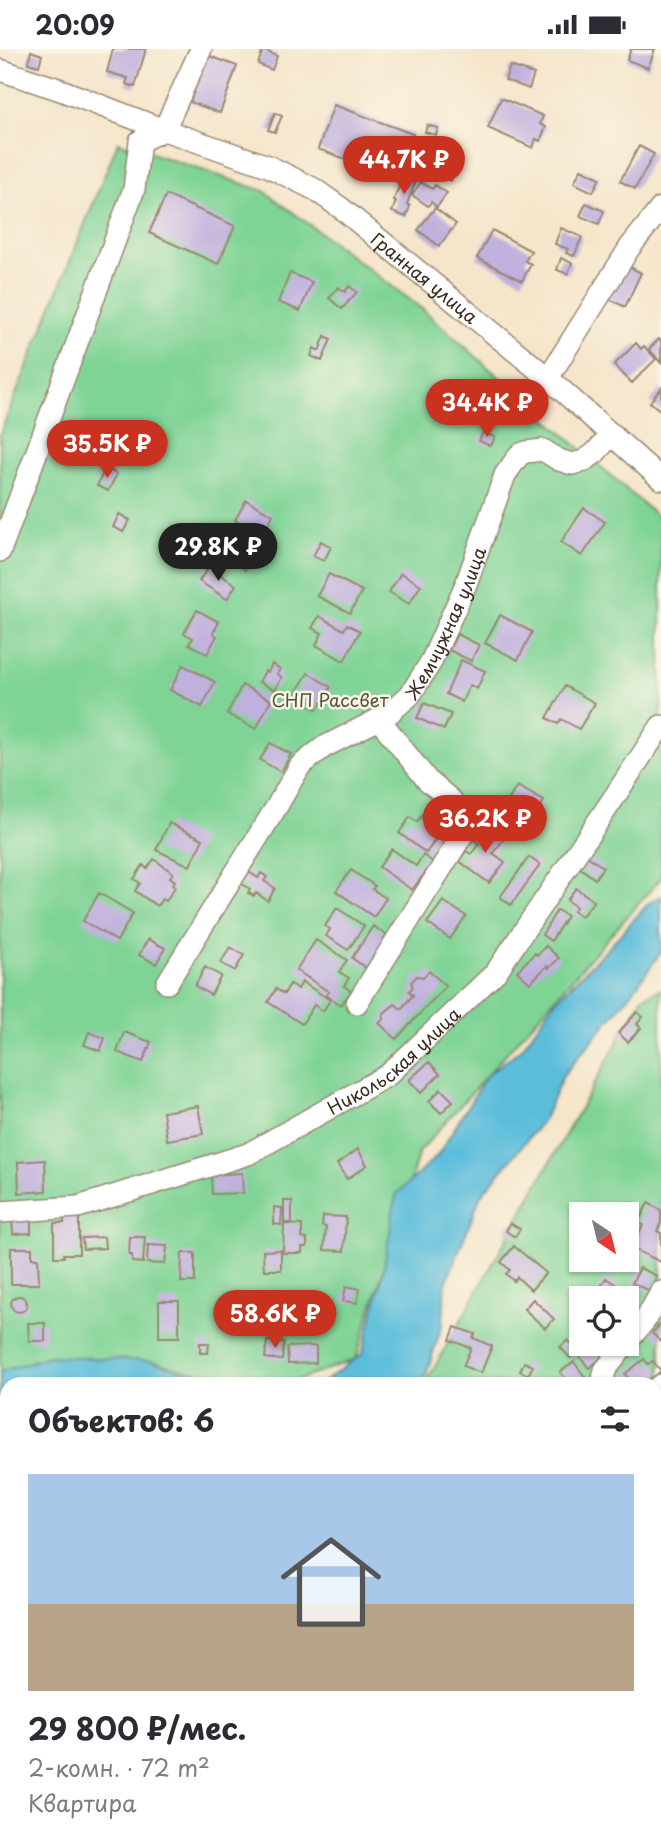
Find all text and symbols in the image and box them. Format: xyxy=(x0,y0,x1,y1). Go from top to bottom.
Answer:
text: 20:09 xyxy=(35,5,115,44)
pin: 44.7K ₽ xyxy=(339,137,469,196)
text: 44.7K ₽ xyxy=(359,141,449,176)
street label: Гранная улица xyxy=(366,225,485,330)
pin: 34.4K ₽ xyxy=(422,379,552,439)
text: 34.4K ₽ xyxy=(442,384,532,419)
pin: 35.5K ₽ xyxy=(42,421,172,480)
text: 35.5K ₽ xyxy=(63,425,151,460)
pin: 29.8K ₽ xyxy=(153,524,283,583)
text: 29.8K ₽ xyxy=(174,528,262,563)
street label: Жемчужная улица xyxy=(397,542,492,704)
park label: СНП Рассвет xyxy=(272,686,389,713)
pin: 36.2K ₽ xyxy=(420,795,550,855)
text: 36.2K ₽ xyxy=(439,800,531,835)
street label: Никольская улица xyxy=(322,1000,466,1120)
north arrow xyxy=(569,1202,639,1272)
map controls xyxy=(569,1202,639,1356)
button: locate xyxy=(569,1286,639,1356)
pin: 58.6K ₽ xyxy=(210,1291,340,1350)
text: 58.6K ₽ xyxy=(229,1295,321,1330)
text: Объектов: 6 xyxy=(28,1397,214,1442)
icon: filters xyxy=(596,1400,634,1438)
icon: home xyxy=(268,1519,394,1645)
text: 29 800 ₽/мес. xyxy=(28,1705,246,1750)
text: 2-комн. · 72 m² xyxy=(28,1750,210,1785)
text: Квартира xyxy=(28,1785,136,1820)

